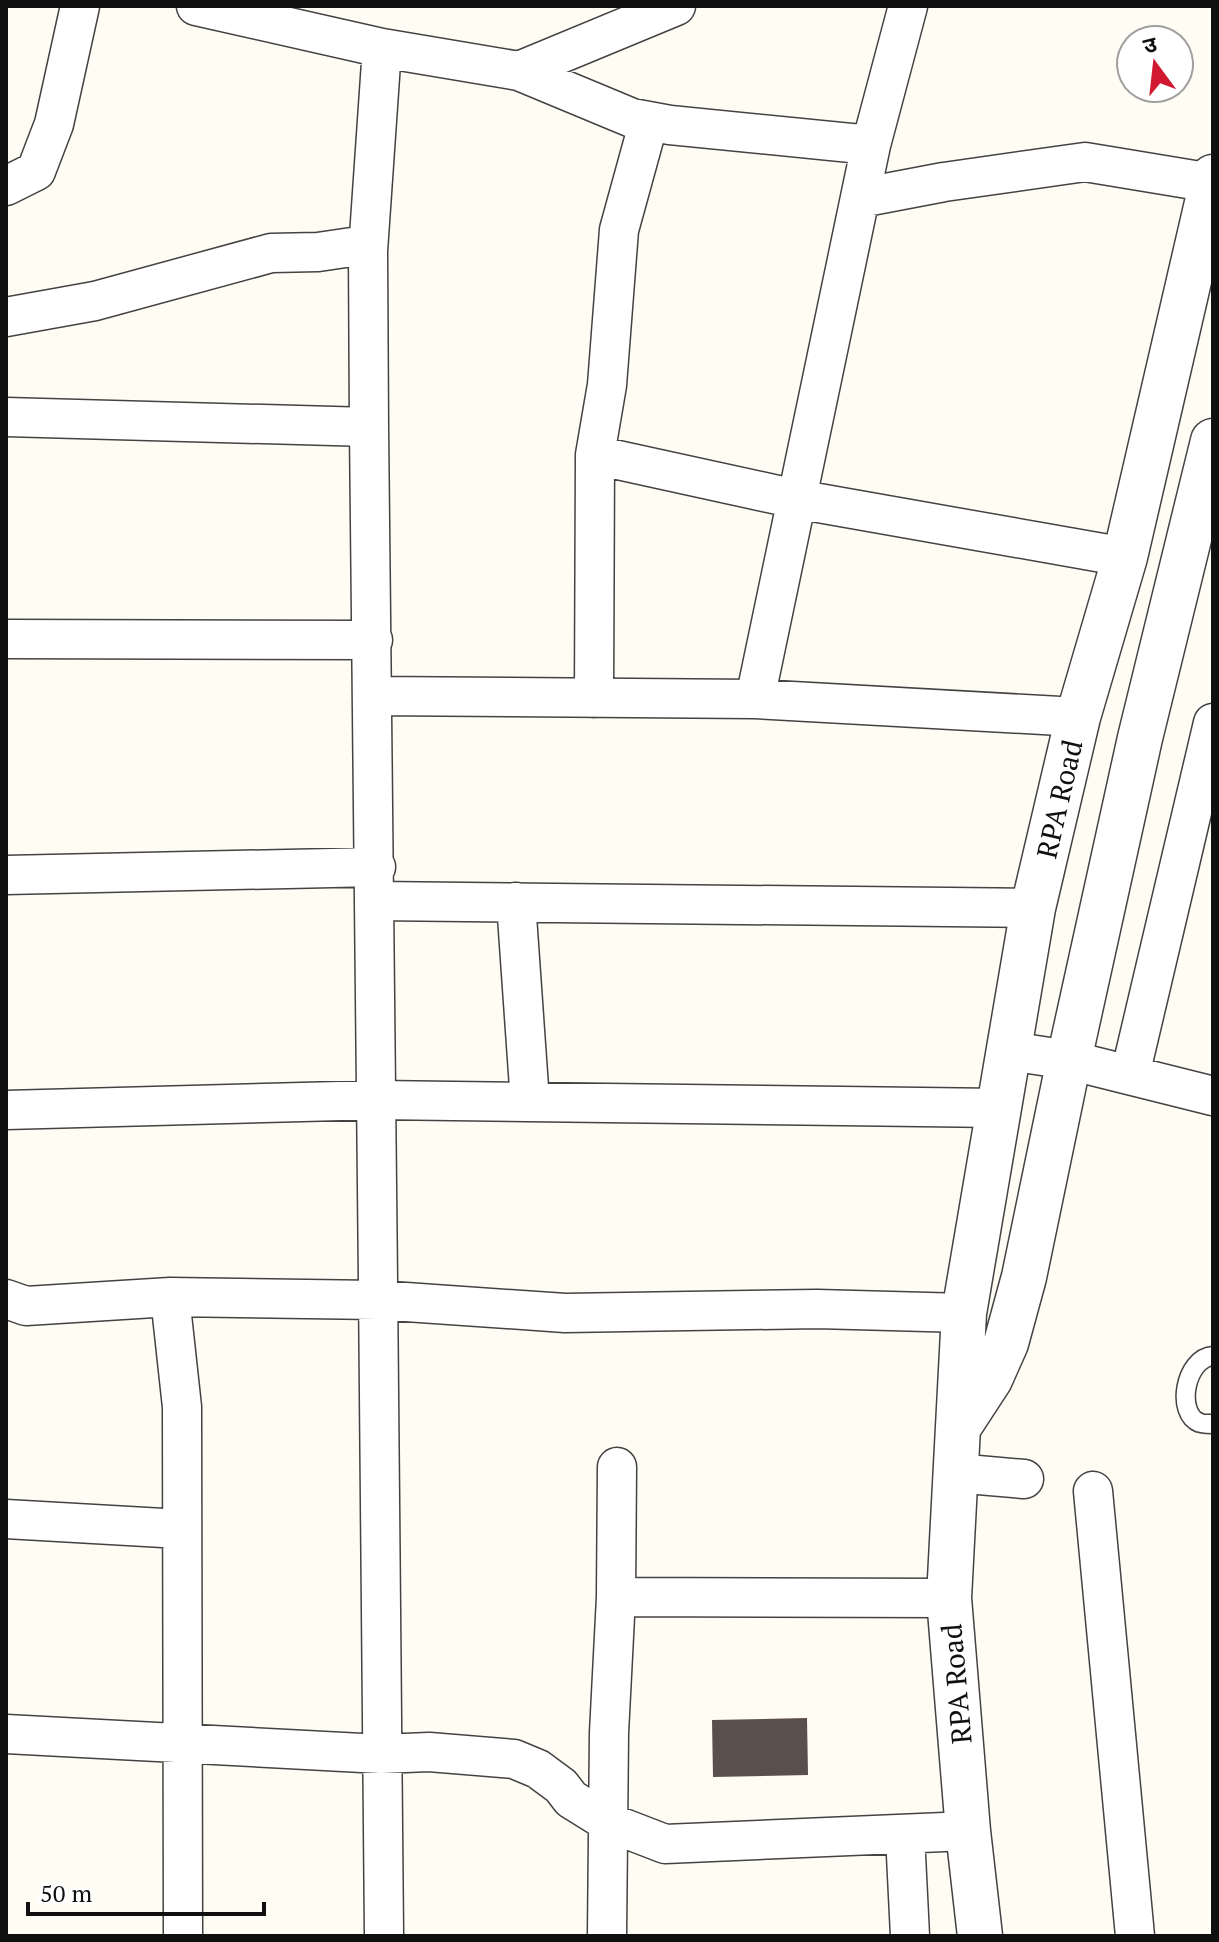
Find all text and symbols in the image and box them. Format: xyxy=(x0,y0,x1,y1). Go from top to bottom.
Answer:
north arrow xyxy=(1115,24,1195,104)
text: उ xyxy=(1140,28,1161,60)
street label: RPA Road xyxy=(1027,736,1091,862)
street label: RPA Road xyxy=(932,1622,980,1746)
scale bar xyxy=(28,1866,264,1916)
text: 50 m xyxy=(40,1877,92,1909)

